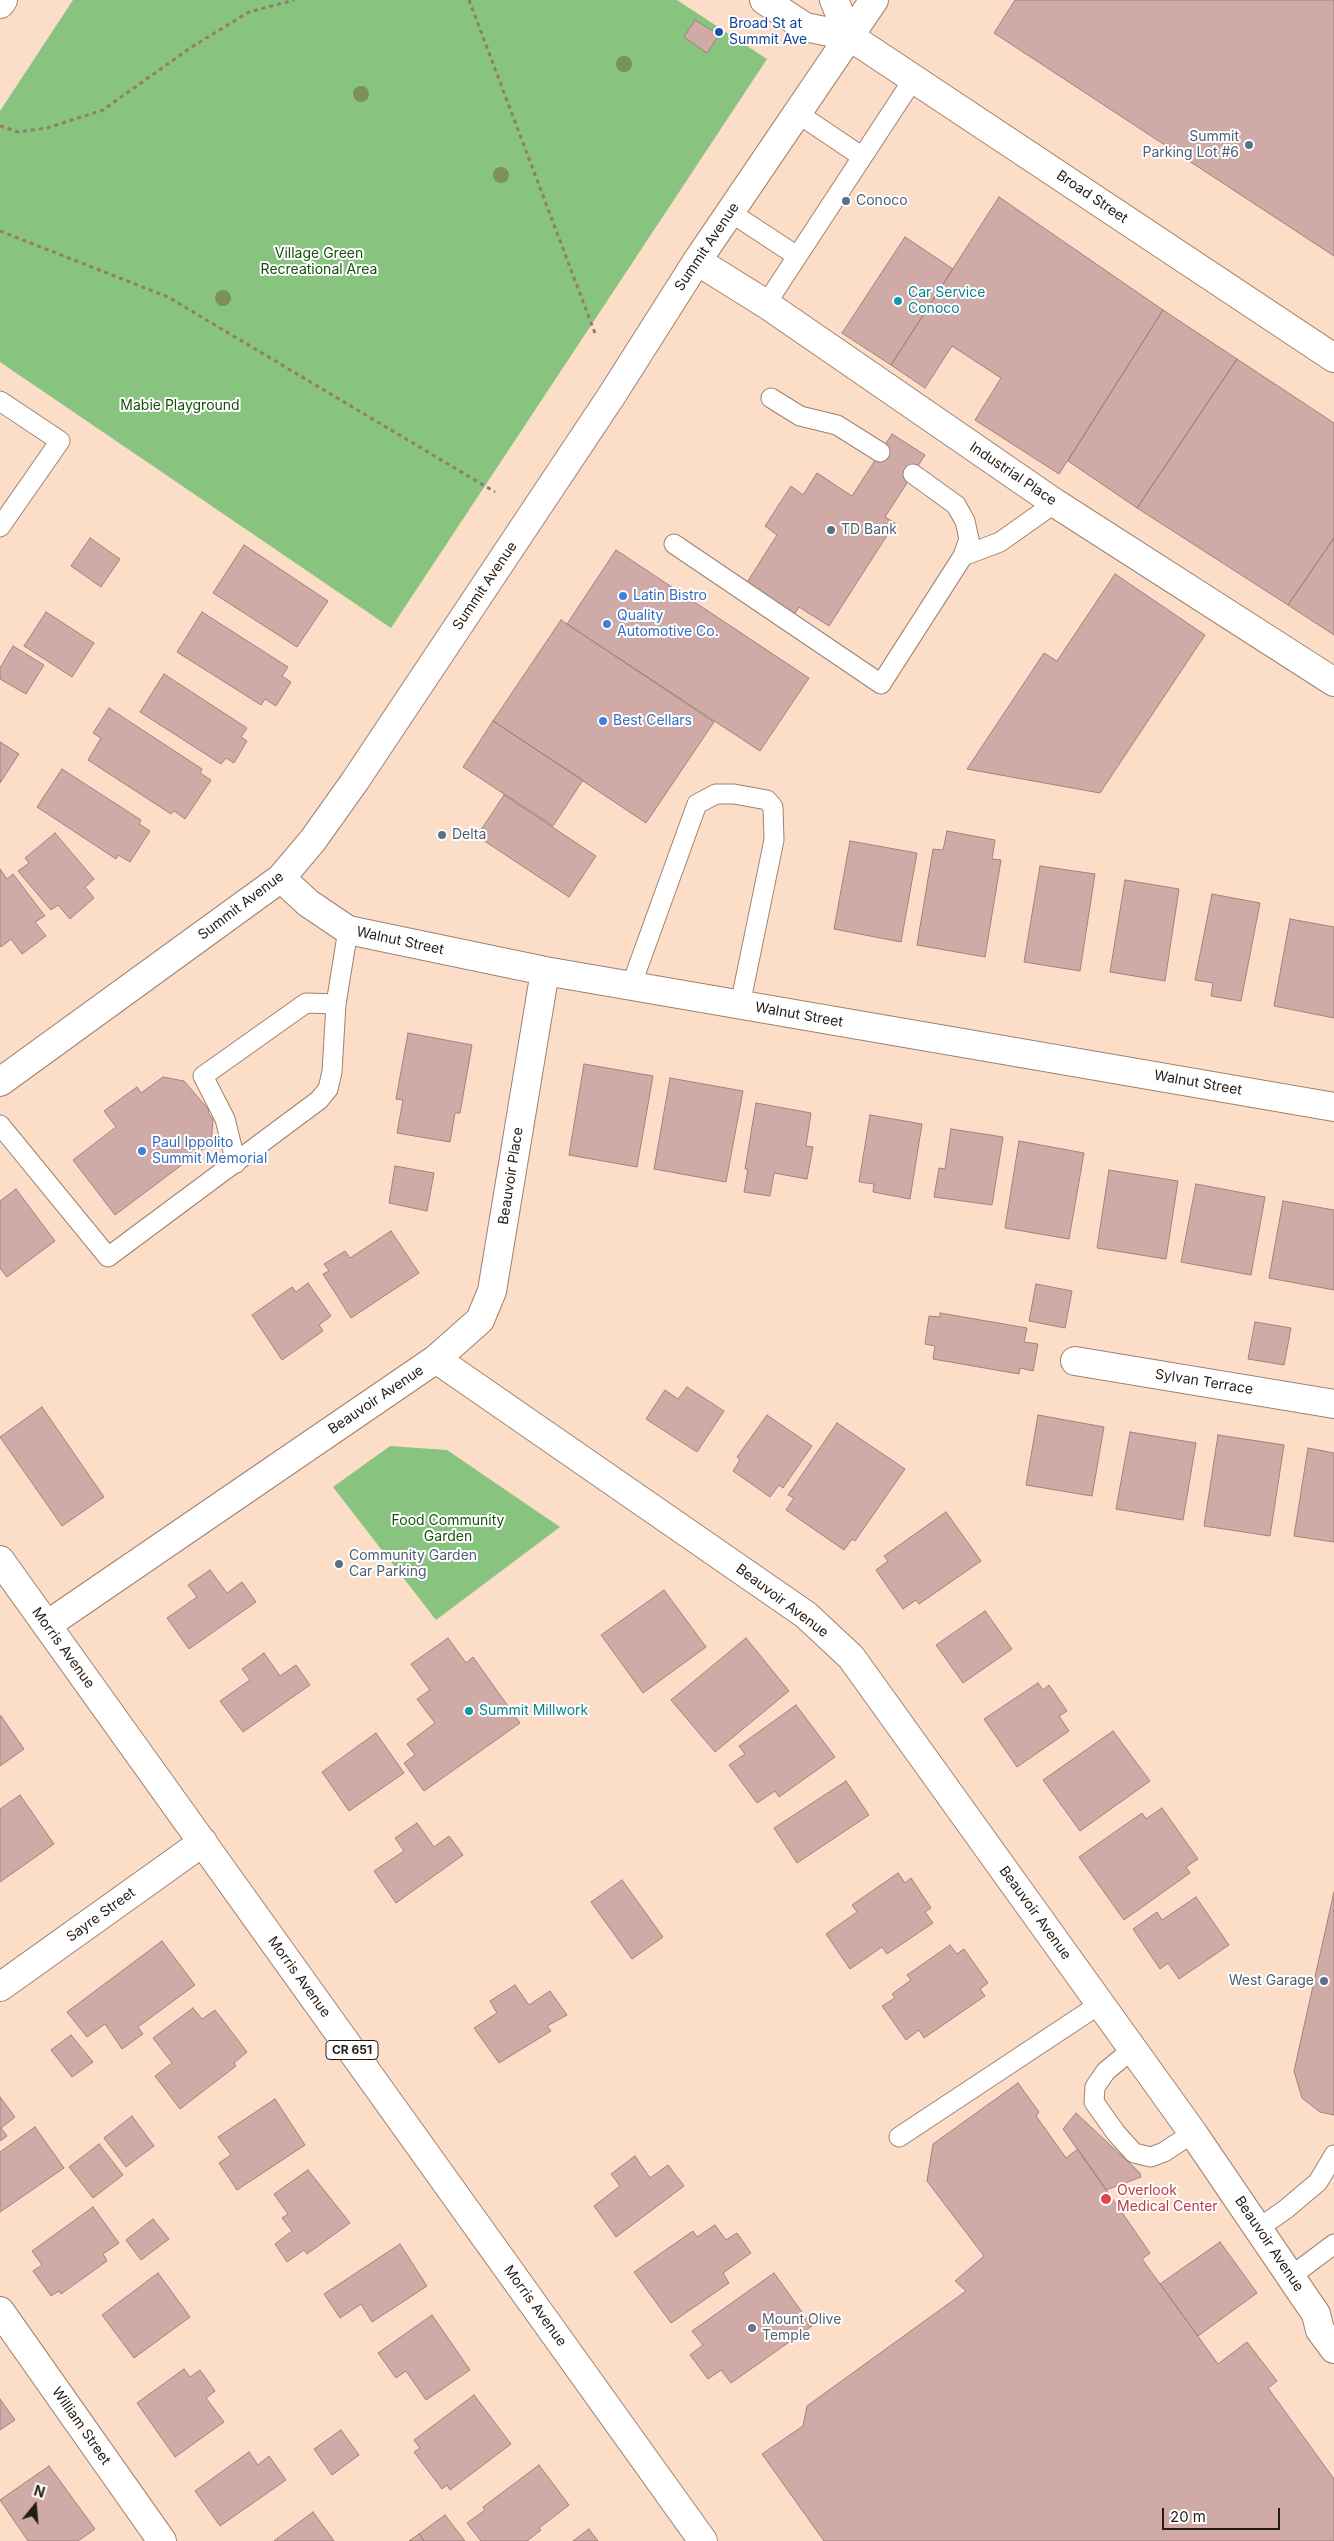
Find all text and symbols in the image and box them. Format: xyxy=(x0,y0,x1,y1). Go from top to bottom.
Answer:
place label: Broad St at Summit Ave xyxy=(729,16,807,48)
marker: Broad St at Summit Ave xyxy=(713,26,725,38)
place label: Summit Parking Lot #6 xyxy=(1142,129,1239,162)
marker: Summit Parking Lot #6 xyxy=(1243,139,1255,151)
street label: Broad Street xyxy=(1053,167,1131,227)
place label: Conoco xyxy=(856,193,908,209)
marker: Conoco xyxy=(840,195,852,207)
street label: Summit Avenue xyxy=(671,200,743,294)
park label: Village Green Recreational Area xyxy=(261,246,377,278)
place label: Car Service Conoco xyxy=(908,285,985,318)
marker: Car Service Conoco xyxy=(892,295,904,307)
park label: Mabie Playground xyxy=(120,398,240,414)
street label: Industrial Place xyxy=(966,439,1060,509)
place label: TD Bank xyxy=(841,522,897,538)
marker: TD Bank xyxy=(825,524,837,536)
street label: Summit Avenue xyxy=(449,539,521,633)
place label: Latin Bistro xyxy=(633,588,707,604)
marker: Latin Bistro xyxy=(617,590,629,602)
place label: Quality Automotive Co. xyxy=(617,608,719,640)
marker: Quality Automotive Co. xyxy=(601,618,613,630)
place label: Best Cellars xyxy=(613,713,692,729)
marker: Best Cellars xyxy=(597,715,609,727)
place label: Delta xyxy=(452,827,486,843)
marker: Delta xyxy=(436,829,448,841)
street label: Summit Avenue xyxy=(195,868,287,944)
street label: Walnut Street xyxy=(355,924,445,958)
street label: Walnut Street xyxy=(754,999,844,1031)
street label: Walnut Street xyxy=(1153,1067,1243,1099)
street label: Beauvoir Place xyxy=(495,1126,527,1226)
place label: Paul Ippolito Summit Memorial xyxy=(152,1135,267,1168)
marker: Paul Ippolito Summit Memorial xyxy=(136,1145,148,1157)
street label: Beauvoir Avenue xyxy=(325,1362,427,1438)
street label: Sylvan Terrace xyxy=(1154,1366,1254,1398)
park label: Food Community Garden xyxy=(392,1513,504,1545)
place label: Community Garden Car Parking xyxy=(349,1548,477,1580)
marker: Community Garden Car Parking xyxy=(333,1558,345,1570)
street label: Beauvoir Avenue xyxy=(732,1561,832,1641)
street label: Morris Avenue xyxy=(28,1604,98,1692)
place label: Summit Millwork xyxy=(479,1703,588,1719)
marker: Summit Millwork xyxy=(463,1705,475,1717)
street label: Beauvoir Avenue xyxy=(995,1863,1075,1963)
street label: Sayre Street xyxy=(63,1884,139,1946)
street label: Morris Avenue xyxy=(264,1933,334,2021)
place label: West Garage xyxy=(1229,1973,1314,1989)
marker: West Garage xyxy=(1318,1975,1330,1987)
road number: CR 651 xyxy=(326,2040,378,2060)
place label: Overlook Medical Center xyxy=(1117,2183,1218,2216)
marker: Overlook Medical Center xyxy=(1099,2192,1113,2206)
street label: Beauvoir Avenue xyxy=(1231,2193,1307,2295)
street label: Morris Avenue xyxy=(500,2262,570,2350)
place label: Mount Olive Temple xyxy=(762,2312,841,2344)
marker: Mount Olive Temple xyxy=(746,2322,758,2334)
street label: William Street xyxy=(48,2384,114,2468)
north arrow xyxy=(10,2481,60,2531)
text: N xyxy=(32,2481,47,2501)
scale bar xyxy=(1164,2498,1282,2530)
text: 20 m xyxy=(1170,2507,1206,2526)

